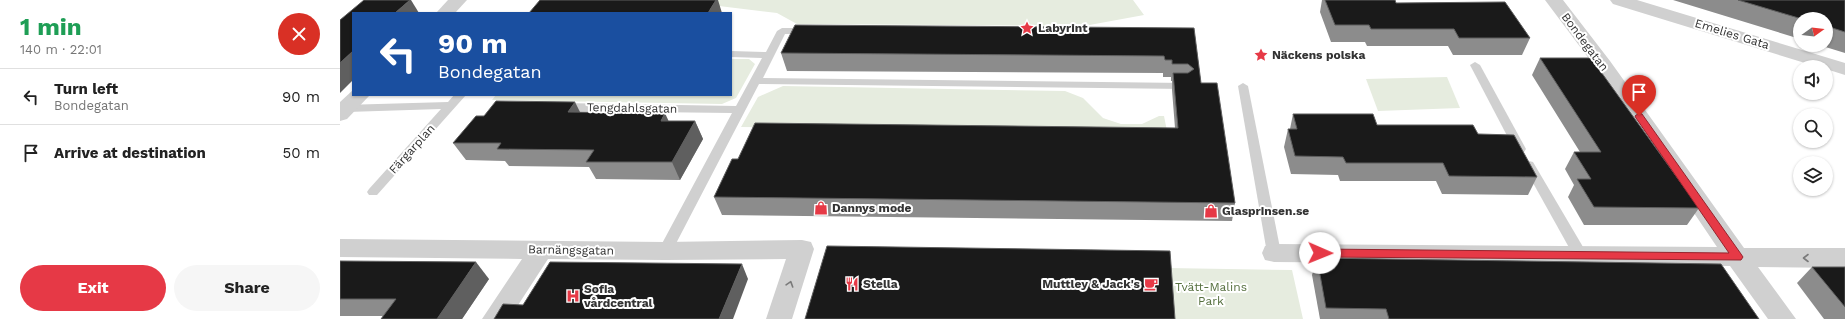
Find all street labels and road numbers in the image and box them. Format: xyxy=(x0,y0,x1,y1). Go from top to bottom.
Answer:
street label: Bondegatan xyxy=(1559,10,1611,74)
street label: Emelies Gata xyxy=(1693,16,1771,52)
street label: Tengdahlsgatan xyxy=(587,100,677,116)
street label: Färgarplan xyxy=(386,121,438,177)
street label: Barnängsgatan xyxy=(528,242,614,258)

